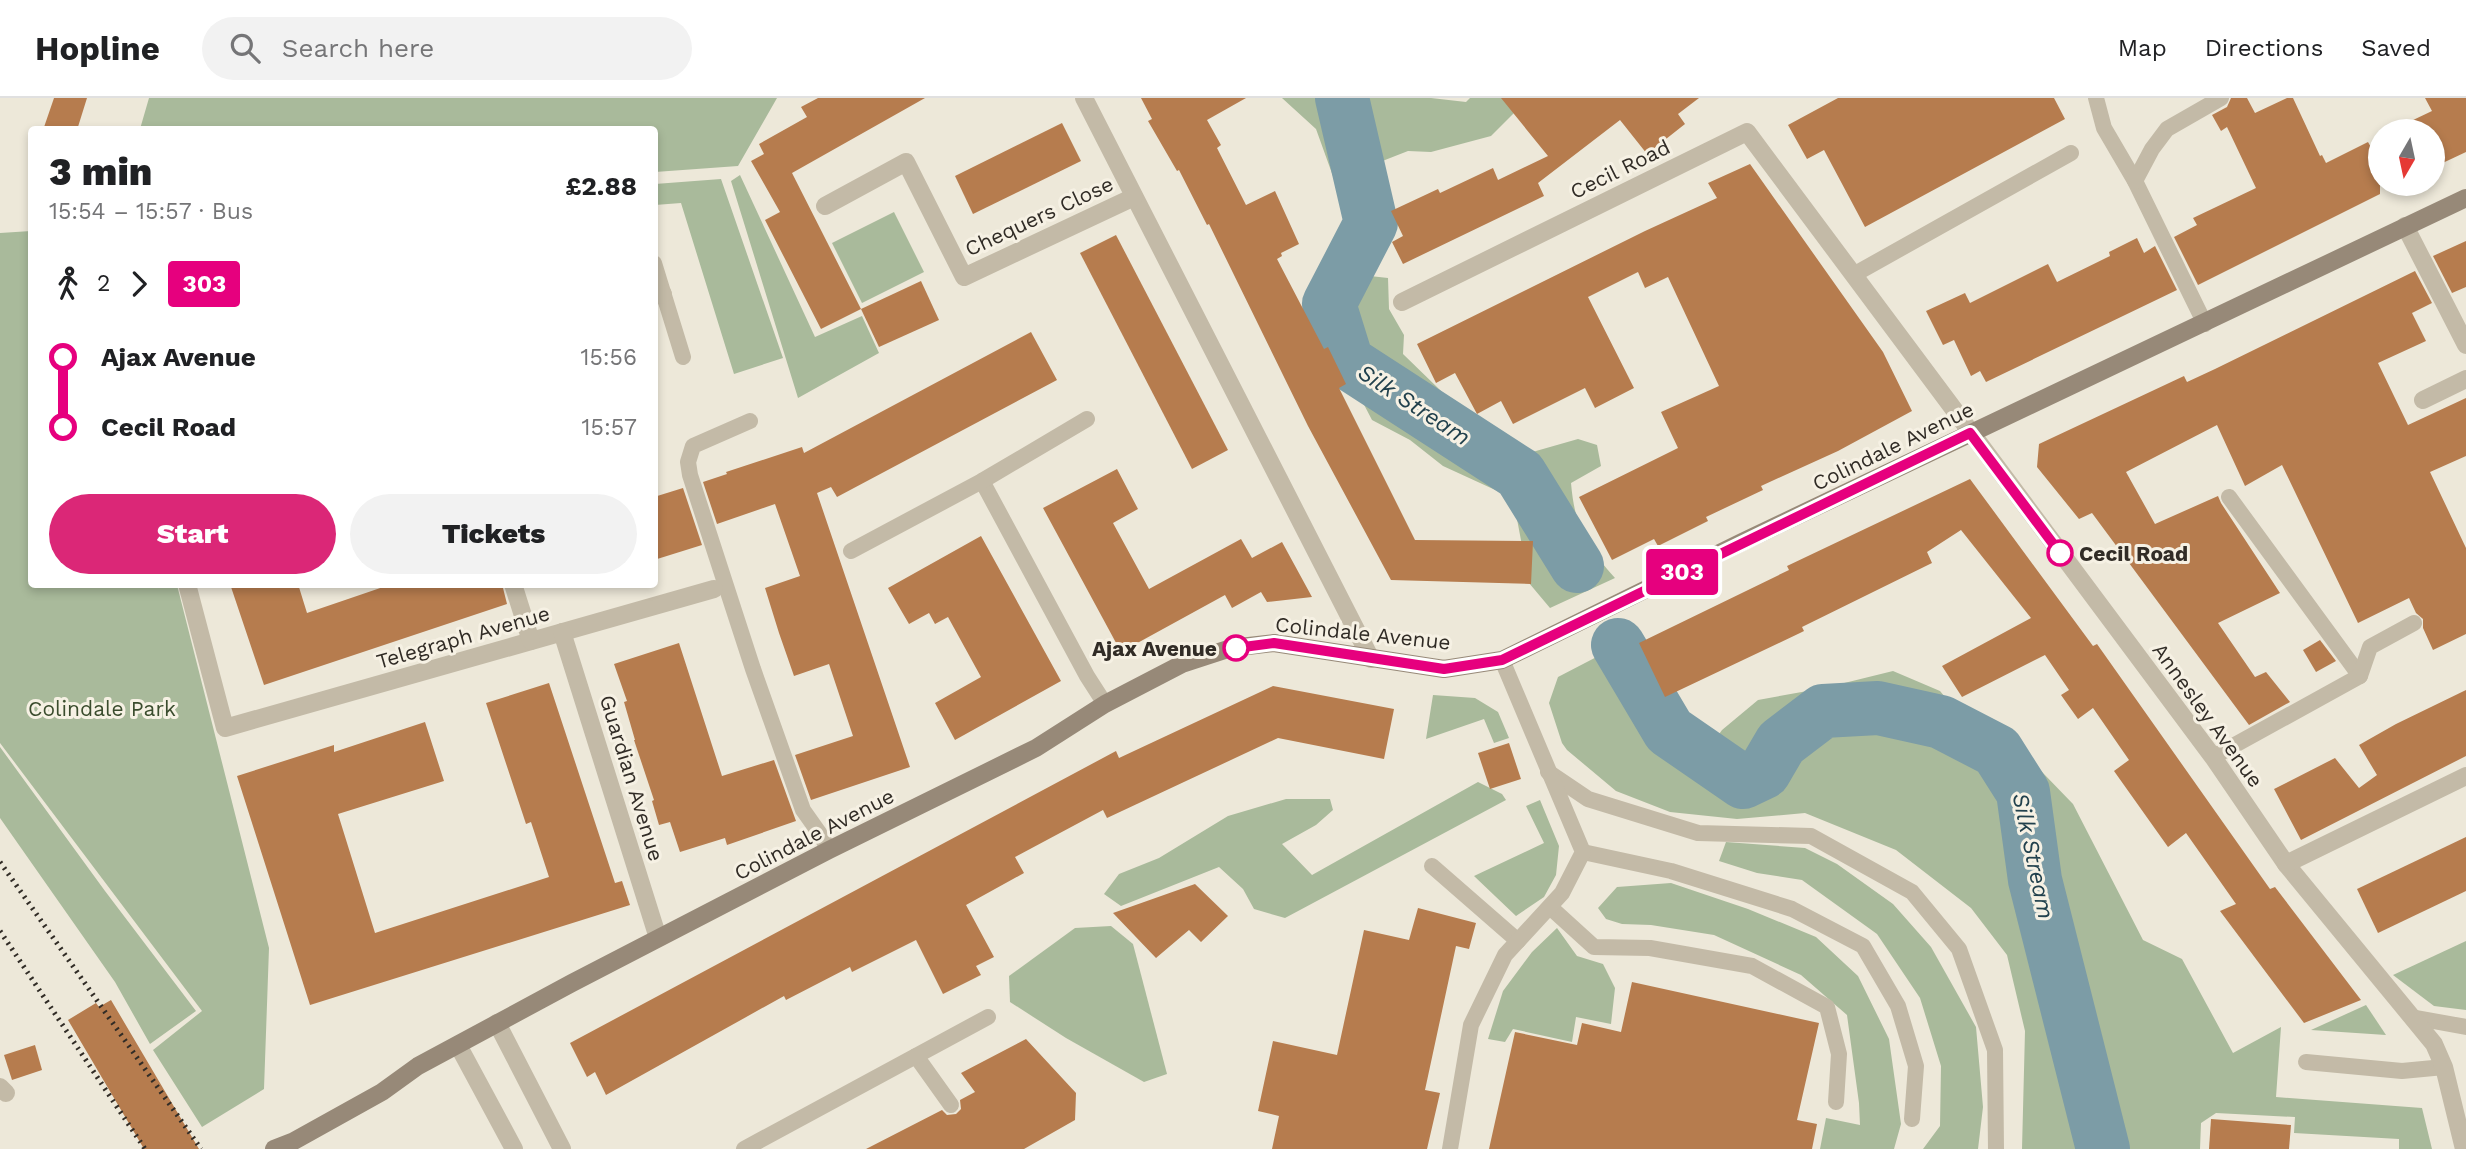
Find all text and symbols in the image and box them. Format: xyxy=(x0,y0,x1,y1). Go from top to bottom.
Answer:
search box xyxy=(202,17,692,80)
text: Hopline xyxy=(35,29,160,68)
icon: search xyxy=(226,29,264,67)
text: Search here xyxy=(282,33,434,63)
text: Map xyxy=(2118,34,2167,62)
text: Directions xyxy=(2205,34,2323,62)
text: Saved xyxy=(2361,34,2431,62)
north arrow xyxy=(2368,119,2445,196)
map controls xyxy=(2368,119,2445,196)
street label: Cecil Road xyxy=(1566,134,1674,204)
text: 3 min xyxy=(49,150,152,194)
text: £2.88 xyxy=(565,171,637,201)
street label: Chequers Close xyxy=(961,171,1117,261)
text: 15:54 – 15:57 · Bus xyxy=(49,198,253,225)
icon: walk xyxy=(49,265,87,303)
icon: forward xyxy=(120,265,158,303)
text: 2 xyxy=(97,270,110,297)
text: 303 xyxy=(182,270,226,298)
text: Ajax Avenue xyxy=(101,342,256,372)
text: 15:56 xyxy=(580,344,637,371)
water label: Silk Stream xyxy=(1353,359,1475,451)
street label: Colindale Avenue xyxy=(1808,396,1978,496)
text: Cecil Road xyxy=(101,412,236,442)
text: 15:57 xyxy=(582,414,637,441)
button: Start xyxy=(49,494,336,574)
button: Tickets xyxy=(350,494,637,574)
marker: Cecil Road xyxy=(2047,540,2073,566)
place label: Cecil Road xyxy=(2079,541,2188,566)
line badge: 303 xyxy=(1642,549,1722,595)
text: 303 xyxy=(1660,558,1704,586)
street label: Telegraph Avenue xyxy=(373,600,553,674)
street label: Colindale Avenue xyxy=(1274,611,1452,655)
marker: Ajax Avenue xyxy=(1223,635,1249,661)
place label: Ajax Avenue xyxy=(1092,636,1217,661)
street label: Annesley Avenue xyxy=(2147,638,2269,792)
street label: Guardian Avenue xyxy=(595,692,669,864)
park label: Colindale Park xyxy=(28,696,176,721)
street label: Colindale Avenue xyxy=(730,783,898,885)
water label: Silk Stream xyxy=(2006,790,2060,922)

